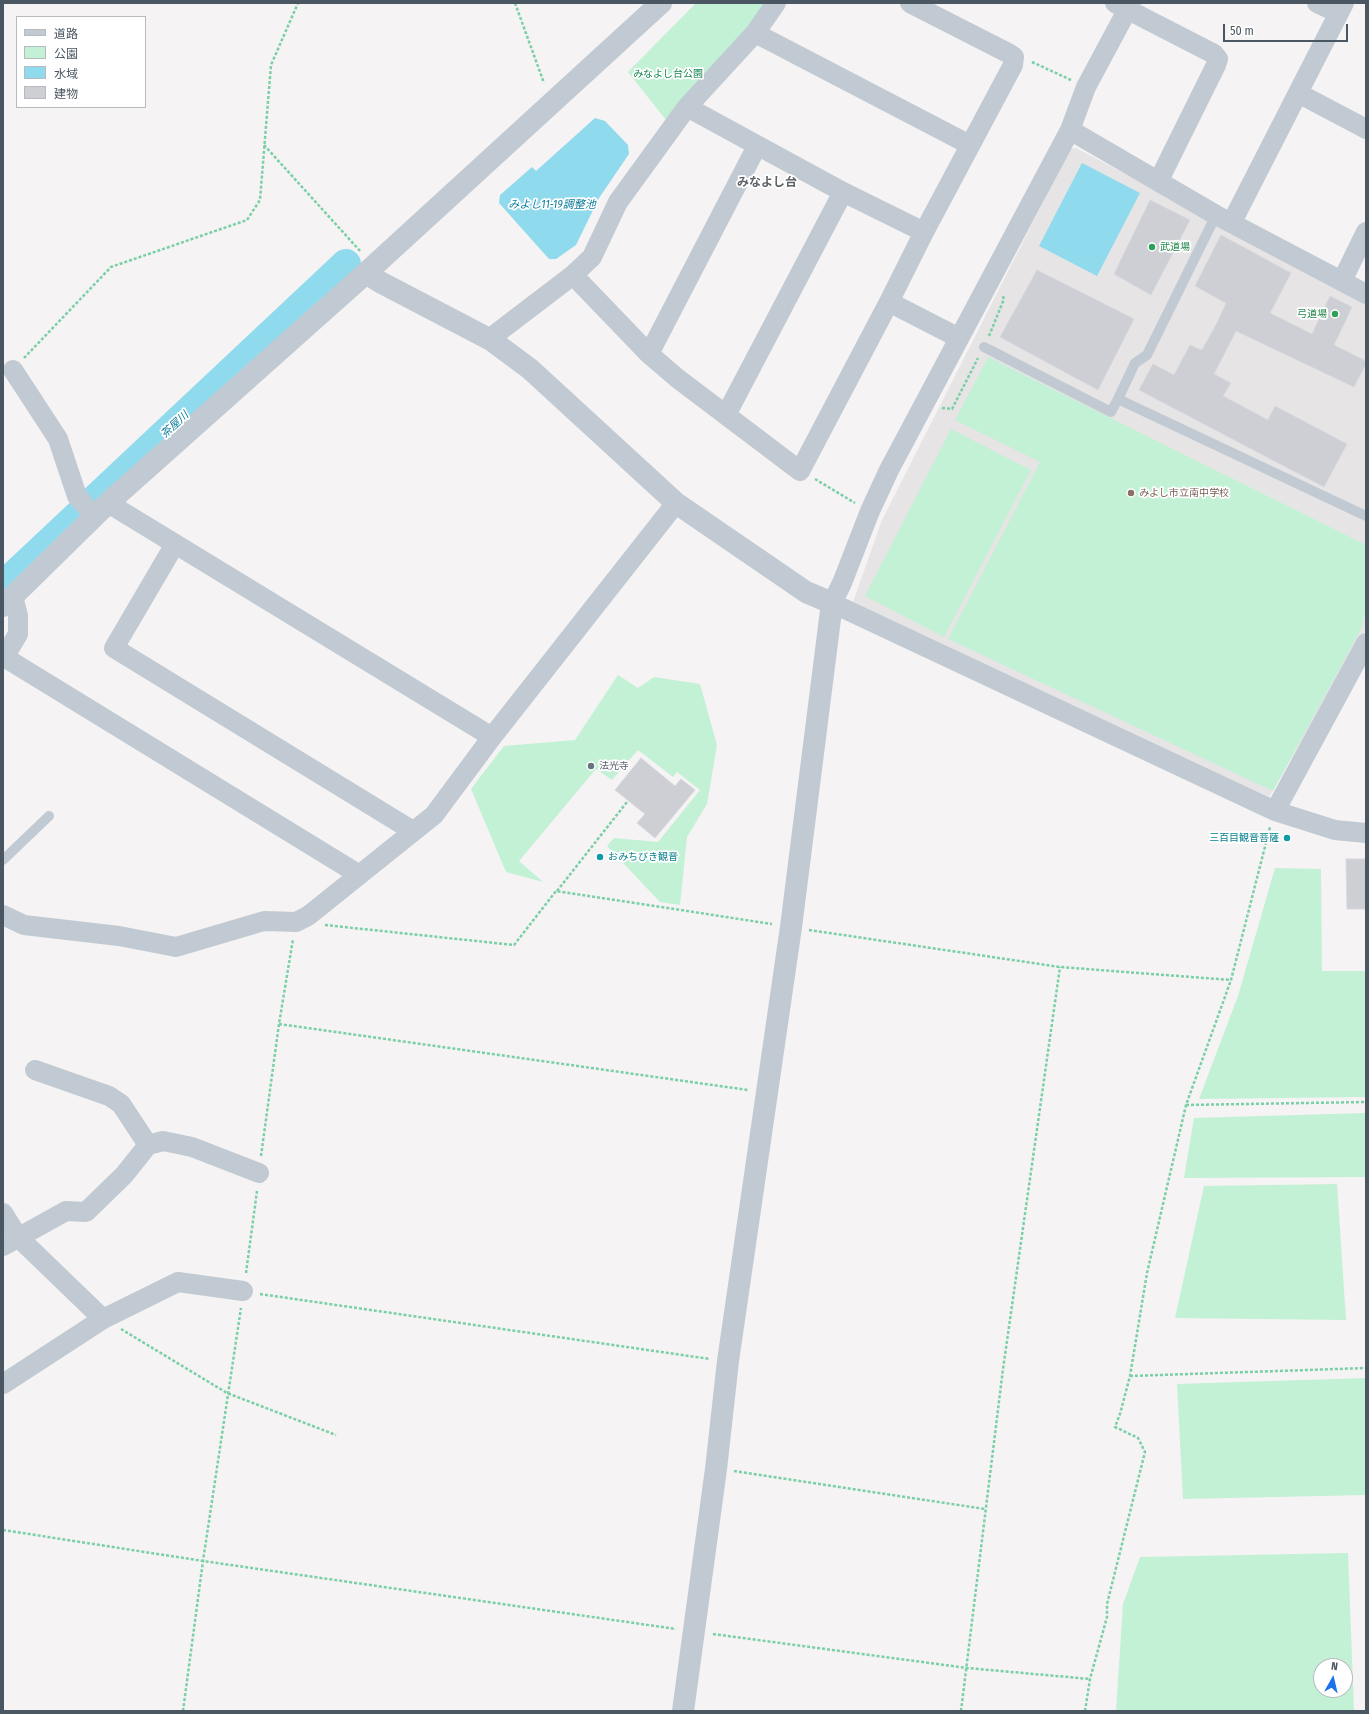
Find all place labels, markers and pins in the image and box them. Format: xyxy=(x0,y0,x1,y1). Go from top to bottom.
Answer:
place label: 武道場 xyxy=(1160,241,1190,253)
marker: 武道場 xyxy=(1147,242,1157,252)
place label: 弓道場 xyxy=(1297,308,1327,320)
marker: 弓道場 xyxy=(1330,309,1340,319)
place label: みよし市立南中学校 xyxy=(1139,487,1229,499)
marker: みよし市立南中学校 xyxy=(1126,488,1136,498)
place label: 法光寺 xyxy=(599,760,629,772)
marker: 法光寺 xyxy=(586,761,596,771)
place label: 三百目観音菩薩 xyxy=(1209,832,1279,844)
marker: 三百目観音菩薩 xyxy=(1282,833,1292,843)
place label: おみちびき観音 xyxy=(608,851,678,863)
marker: おみちびき観音 xyxy=(595,852,605,862)

